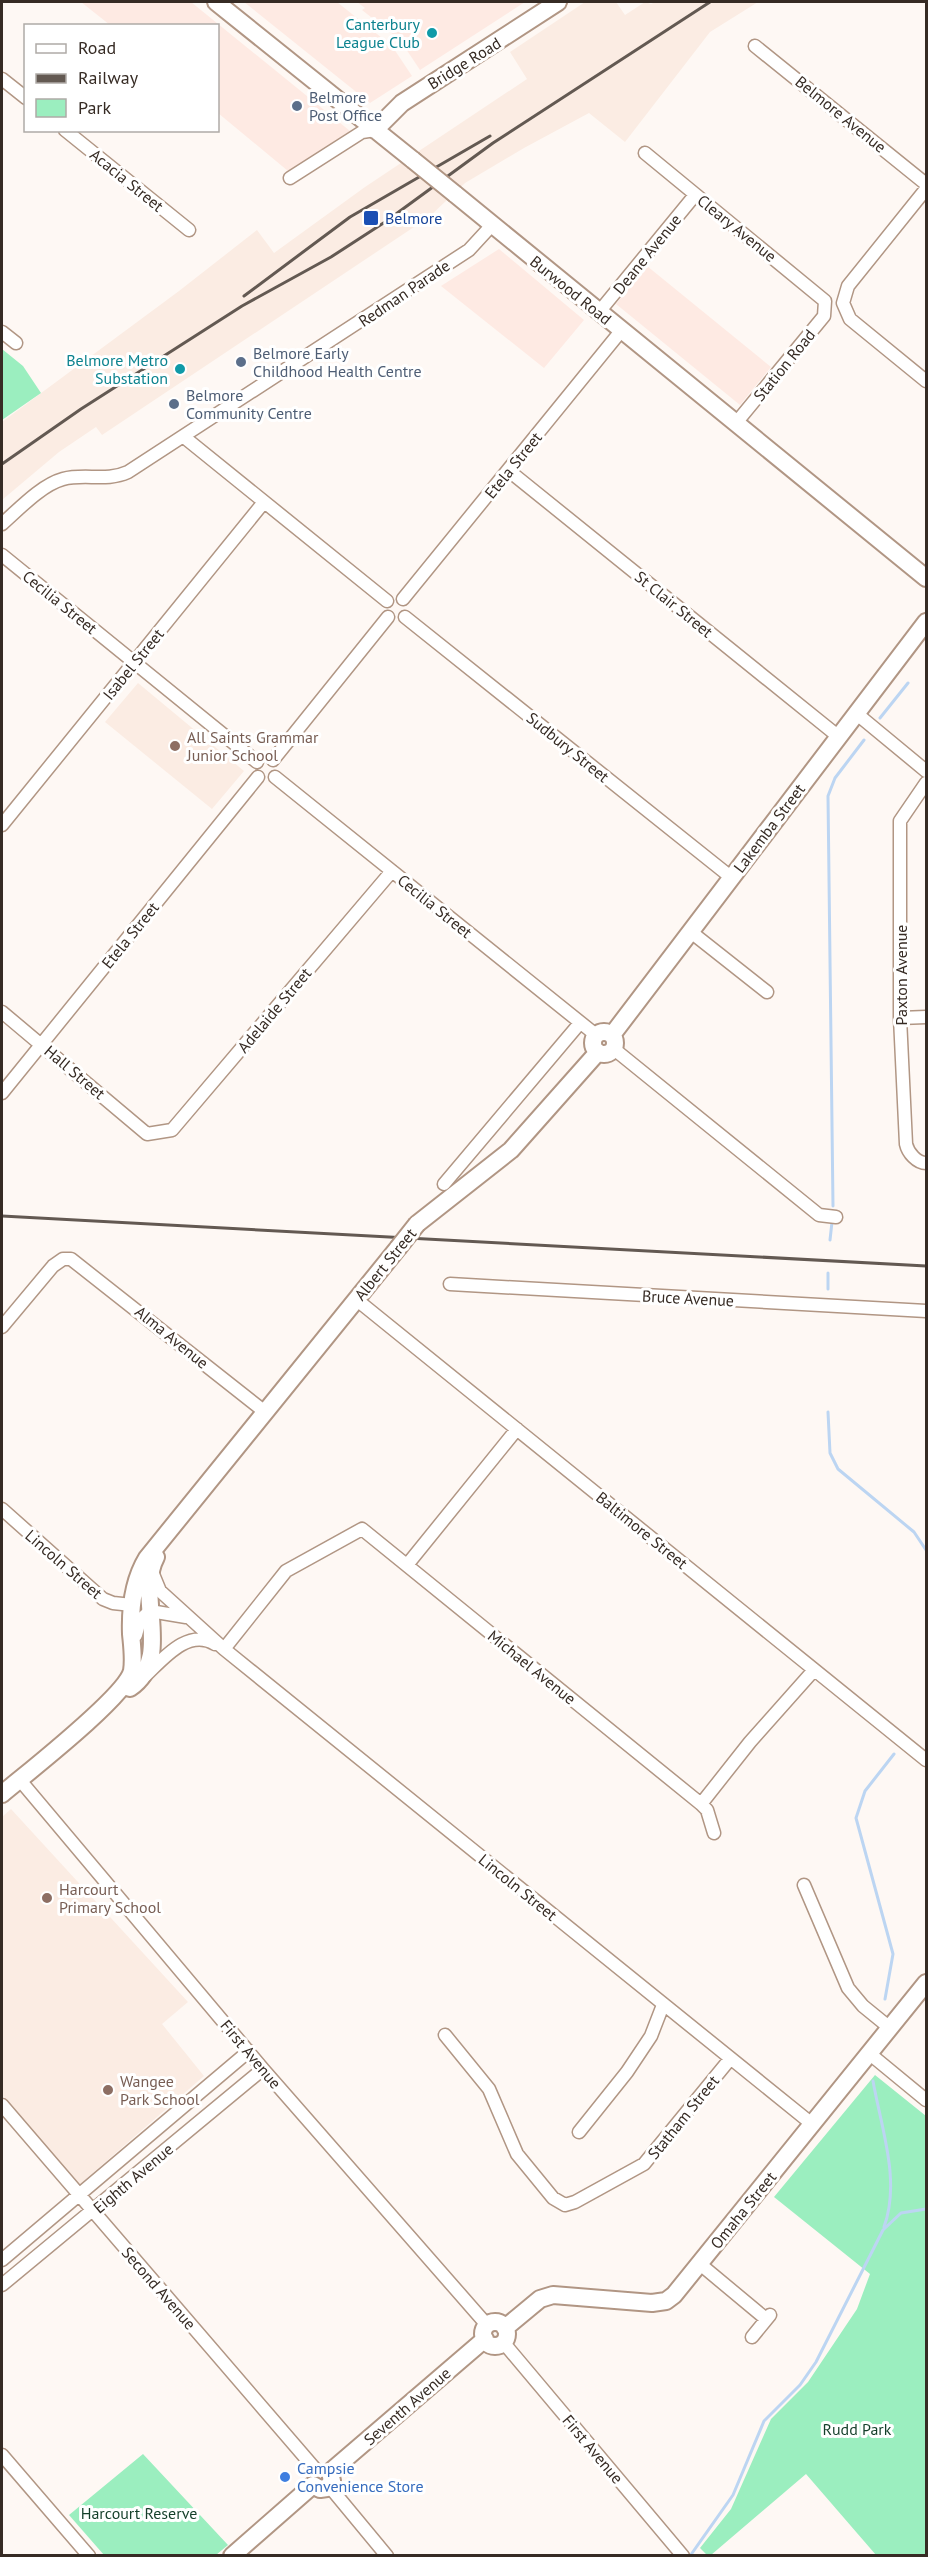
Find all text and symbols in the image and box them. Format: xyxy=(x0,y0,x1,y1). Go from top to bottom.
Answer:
place label: Canterbury League Club xyxy=(336,14,421,52)
legend xyxy=(24,24,219,132)
marker: Canterbury League Club xyxy=(425,26,439,40)
street label: Bridge Road xyxy=(424,33,504,93)
text: Road xyxy=(78,36,116,59)
text: Railway xyxy=(78,66,139,89)
street label: Belmore Avenue xyxy=(792,71,890,157)
place label: Belmore Post Office xyxy=(309,87,382,125)
text: Park xyxy=(78,96,111,119)
marker: Belmore Post Office xyxy=(290,99,304,113)
street label: Acacia Street xyxy=(86,144,168,216)
street label: Cleary Avenue xyxy=(693,190,781,266)
place label: Belmore xyxy=(385,208,442,228)
marker: Belmore xyxy=(362,209,380,227)
street label: Deane Avenue xyxy=(609,210,685,298)
street label: Burwood Road xyxy=(526,251,616,329)
street label: Redman Parade xyxy=(355,255,453,331)
street label: Station Road xyxy=(749,325,819,405)
place label: Belmore Early Childhood Health Centre xyxy=(253,343,422,381)
place label: Belmore Metro Substation xyxy=(66,350,168,388)
marker: Belmore Early Childhood Health Centre xyxy=(234,355,248,369)
marker: Belmore Metro Substation xyxy=(173,362,187,376)
place label: Belmore Community Centre xyxy=(186,385,312,423)
marker: Belmore Community Centre xyxy=(167,397,181,411)
street label: Etela Street xyxy=(480,427,546,502)
street label: Cecilia Street xyxy=(19,566,102,638)
street label: St Clair Street xyxy=(631,566,718,642)
street label: Isabel Street xyxy=(98,624,168,704)
street label: Sudbury Street xyxy=(523,708,614,787)
place label: All Saints Grammar Junior School xyxy=(186,727,319,765)
marker: All Saints Grammar Junior School xyxy=(168,739,182,753)
street label: Lakemba Street xyxy=(729,779,809,876)
street label: Cecilia Street xyxy=(394,870,477,942)
street label: Etela Street xyxy=(97,897,163,972)
street label: Paxton Avenue xyxy=(891,925,911,1025)
street label: Adelaide Street xyxy=(233,963,316,1057)
street label: Hall Street xyxy=(41,1041,110,1104)
street label: Albert Street xyxy=(350,1223,421,1304)
street label: Bruce Avenue xyxy=(641,1286,735,1310)
street label: Alma Avenue xyxy=(131,1301,213,1373)
street label: Baltimore Street xyxy=(592,1487,692,1573)
street label: Lincoln Street xyxy=(21,1525,107,1603)
street label: Michael Avenue xyxy=(484,1625,580,1709)
street label: Lincoln Street xyxy=(475,1849,562,1925)
place label: Harcourt Primary School xyxy=(59,1879,161,1917)
marker: Harcourt Primary School xyxy=(40,1891,54,1905)
street label: First Avenue xyxy=(216,2015,286,2093)
place label: Wangee Park School xyxy=(120,2071,200,2109)
street label: Statham Street xyxy=(643,2071,723,2163)
marker: Wangee Park School xyxy=(101,2083,115,2097)
street label: Eighth Avenue xyxy=(89,2139,177,2217)
street label: Omaha Street xyxy=(706,2167,781,2253)
street label: Second Avenue xyxy=(118,2243,200,2333)
street label: Seventh Avenue xyxy=(359,2363,455,2449)
street label: First Avenue xyxy=(558,2410,628,2488)
park label: Rudd Park xyxy=(823,2419,892,2439)
place label: Campsie Convenience Store xyxy=(297,2458,424,2496)
marker: Campsie Convenience Store xyxy=(278,2470,292,2484)
park label: Harcourt Reserve xyxy=(81,2503,197,2523)

